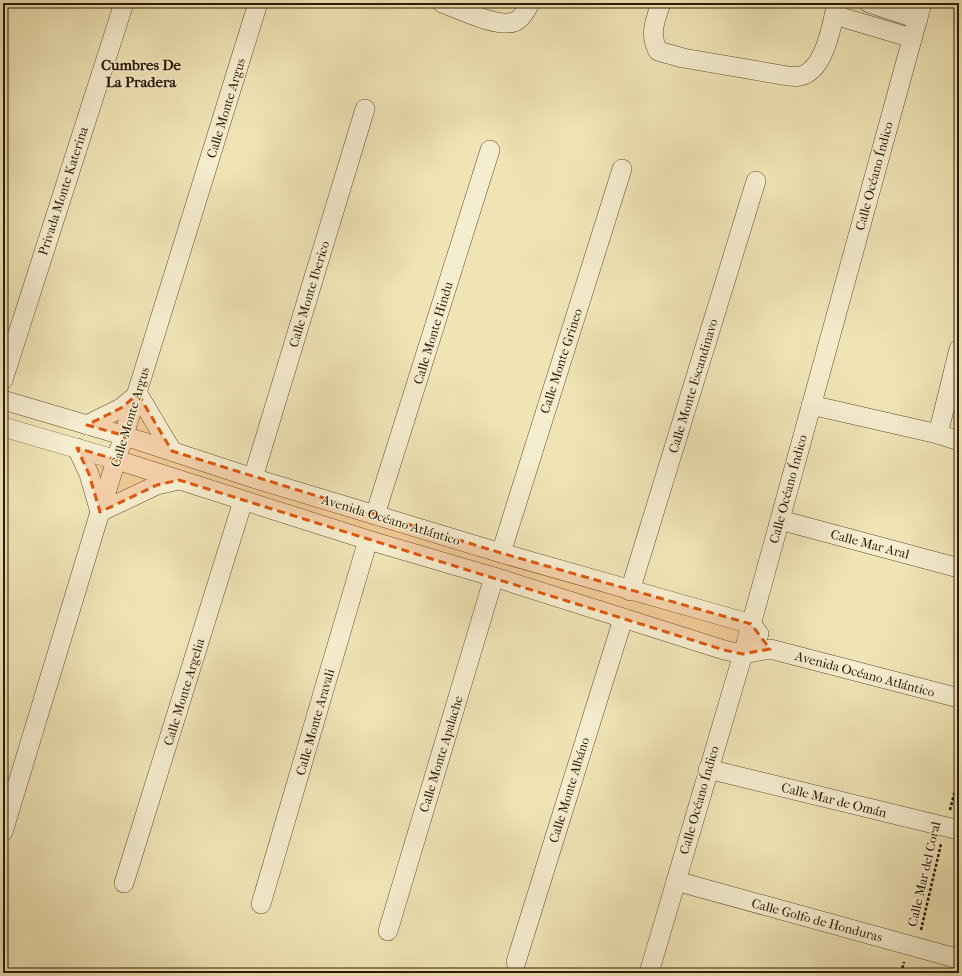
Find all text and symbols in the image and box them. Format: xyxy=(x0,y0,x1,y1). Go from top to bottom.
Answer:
district label: Cumbres De La Pradera xyxy=(101,56,182,91)
street label: Calle Monte Argus xyxy=(204,56,248,160)
street label: Calle Océano Índico xyxy=(852,120,896,232)
street label: Privada Monte Katerina xyxy=(35,124,91,257)
street label: Calle Monte Iberico xyxy=(286,239,332,349)
street label: Calle Monte Hindu xyxy=(410,279,456,386)
street label: Calle Monte Grineo xyxy=(537,306,585,415)
street label: Calle Monte Escandinavo xyxy=(665,317,721,455)
street label: Calle Monte Argus xyxy=(108,365,152,469)
street label: Calle Océano Índico xyxy=(766,433,810,545)
street label: Avenida Océano Atlántico xyxy=(319,491,462,548)
street label: Calle Mar Aral xyxy=(829,526,911,562)
street label: Calle Monte Argelia xyxy=(161,636,208,747)
street label: Avenida Océano Atlántico xyxy=(793,648,937,700)
street label: Calle Monte Aravali xyxy=(293,667,337,777)
street label: Calle Monte Apalache xyxy=(416,693,466,814)
street label: Calle Monte Albáno xyxy=(546,735,592,845)
street label: Calle Océano Índico xyxy=(676,744,722,856)
street label: Calle Mar de Omán xyxy=(780,780,889,820)
street label: Calle Mar del Coral xyxy=(905,820,943,928)
street label: Calle Golfo de Honduras xyxy=(750,895,884,945)

